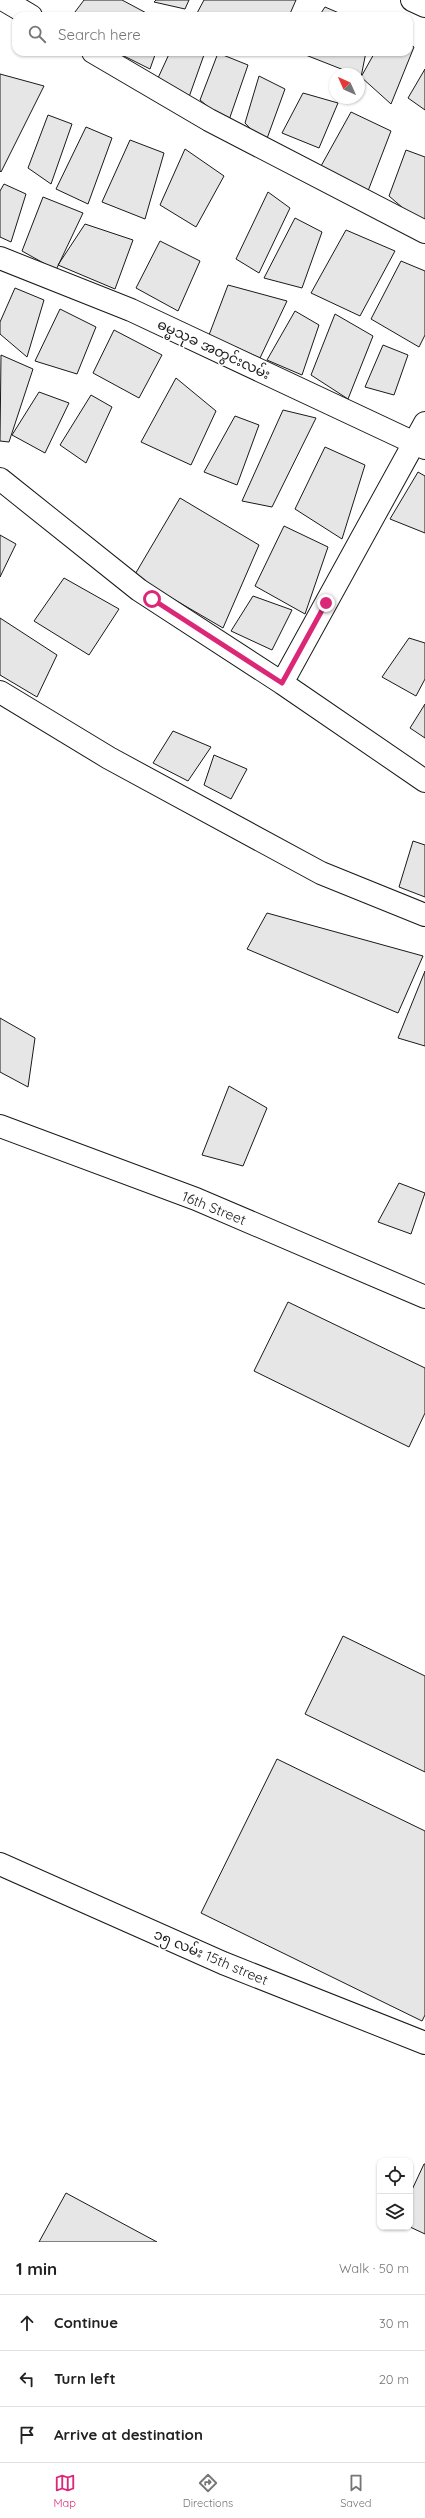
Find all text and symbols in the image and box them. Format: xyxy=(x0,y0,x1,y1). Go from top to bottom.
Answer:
search box xyxy=(12,12,413,56)
icon: search xyxy=(26,23,48,45)
text: Search here xyxy=(58,25,141,44)
north arrow xyxy=(329,68,365,104)
street label: ဓမ္မသုခ အတွင်းလမ်း xyxy=(153,314,274,386)
route start xyxy=(143,590,161,608)
route end xyxy=(317,594,335,612)
street label: 16th Street xyxy=(179,1187,249,1229)
street label: ၁၅ လမ်း 15th street xyxy=(150,1924,271,1992)
map controls xyxy=(377,2158,413,2230)
button: locate xyxy=(377,2158,413,2194)
button: layers xyxy=(377,2194,413,2230)
text: 1 min xyxy=(16,2258,57,2279)
text: Walk · 50 m xyxy=(339,2260,409,2276)
icon: ahead xyxy=(16,2312,38,2334)
text: Continue xyxy=(54,2313,118,2332)
text: 30 m xyxy=(379,2315,409,2331)
icon: left xyxy=(16,2368,38,2390)
text: Turn left xyxy=(54,2369,116,2388)
text: 20 m xyxy=(379,2371,409,2387)
icon: arrive xyxy=(16,2424,38,2446)
text: Arrive at destination xyxy=(54,2425,203,2444)
tab: Map xyxy=(53,2472,76,2510)
tab: Directions xyxy=(183,2472,233,2510)
tab: Saved xyxy=(340,2472,372,2510)

